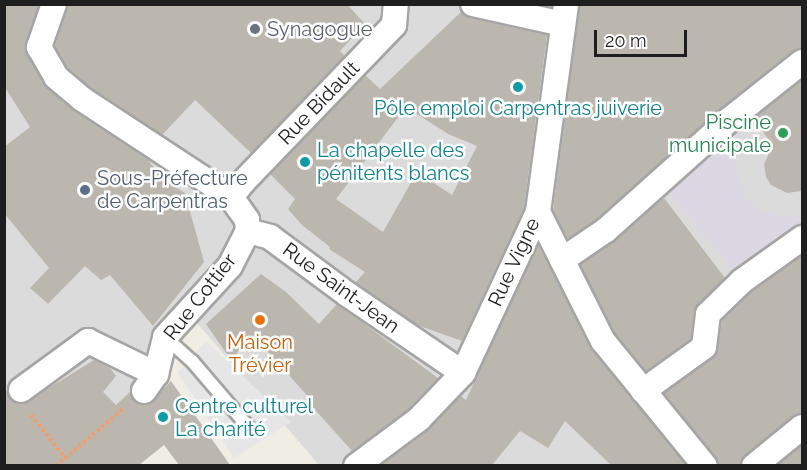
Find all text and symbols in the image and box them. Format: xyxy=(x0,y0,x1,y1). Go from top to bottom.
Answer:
place label: Synagogue xyxy=(267,17,372,41)
scale bar xyxy=(597,18,690,56)
marker: Synagogue xyxy=(248,22,262,36)
text: 20 m xyxy=(605,30,647,51)
street label: Rue Bidault xyxy=(273,56,365,150)
marker: Pôle emploi Carpentras juiverie xyxy=(511,80,525,94)
place label: Pôle emploi Carpentras juiverie xyxy=(374,96,662,120)
place label: Piscine municipale xyxy=(669,110,771,157)
marker: Piscine municipale xyxy=(776,126,790,140)
place label: La chapelle des pénitents blancs xyxy=(317,138,469,185)
marker: La chapelle des pénitents blancs xyxy=(298,155,312,169)
place label: Sous-Préfecture de Carpentras xyxy=(97,166,248,213)
marker: Sous-Préfecture de Carpentras xyxy=(78,183,92,197)
street label: Rue Vigne xyxy=(483,214,545,310)
street label: Rue Saint-Jean xyxy=(278,238,404,338)
street label: Rue Cottier xyxy=(159,249,241,345)
marker: Maison Trévier xyxy=(253,313,267,327)
place label: Maison Trévier xyxy=(227,330,293,377)
place label: Centre culturel La charité xyxy=(175,394,313,441)
marker: Centre culturel La charité xyxy=(156,410,170,424)

